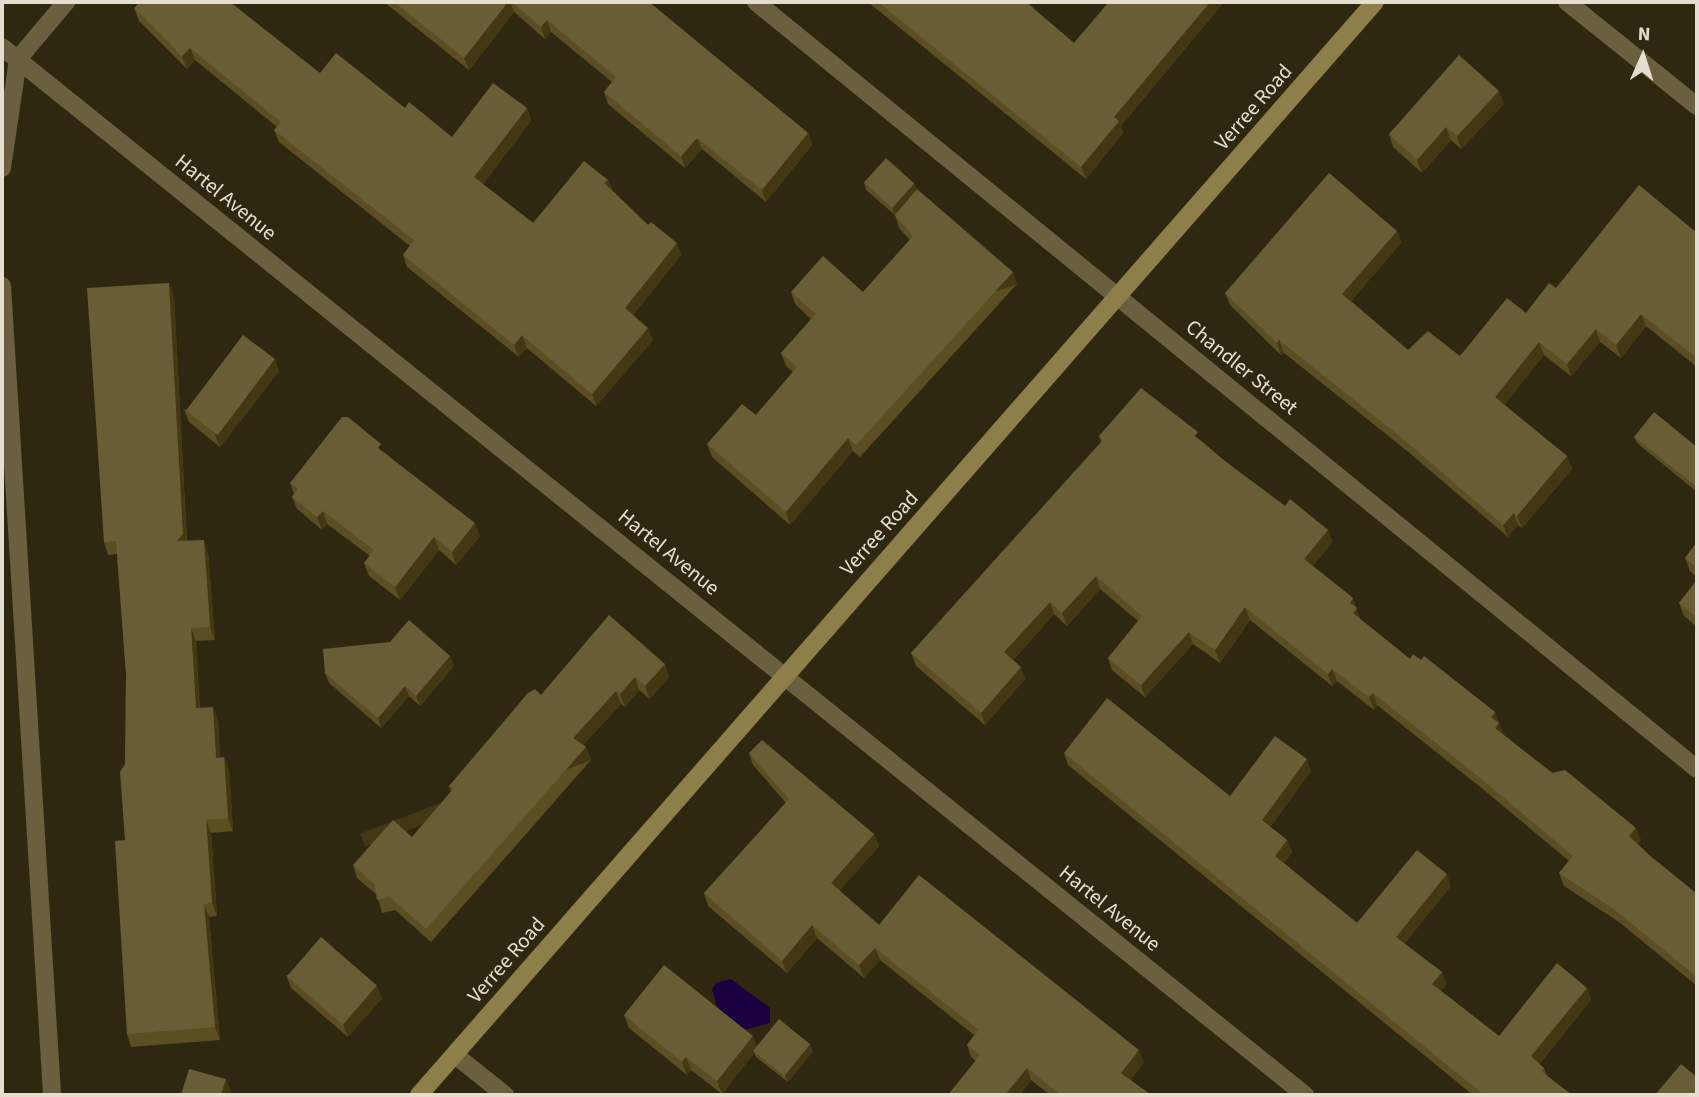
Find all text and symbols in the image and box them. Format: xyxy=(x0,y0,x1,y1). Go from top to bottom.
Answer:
north arrow xyxy=(1608,21,1678,91)
text: N xyxy=(1637,21,1651,48)
street label: Verree Road xyxy=(1209,59,1297,155)
street label: Hartel Avenue xyxy=(170,148,282,246)
street label: Chandler Street xyxy=(1181,314,1303,420)
street label: Verree Road xyxy=(834,485,924,581)
street label: Hartel Avenue xyxy=(613,503,725,601)
street label: Hartel Avenue xyxy=(1054,859,1166,957)
street label: Verree Road xyxy=(462,912,550,1008)

